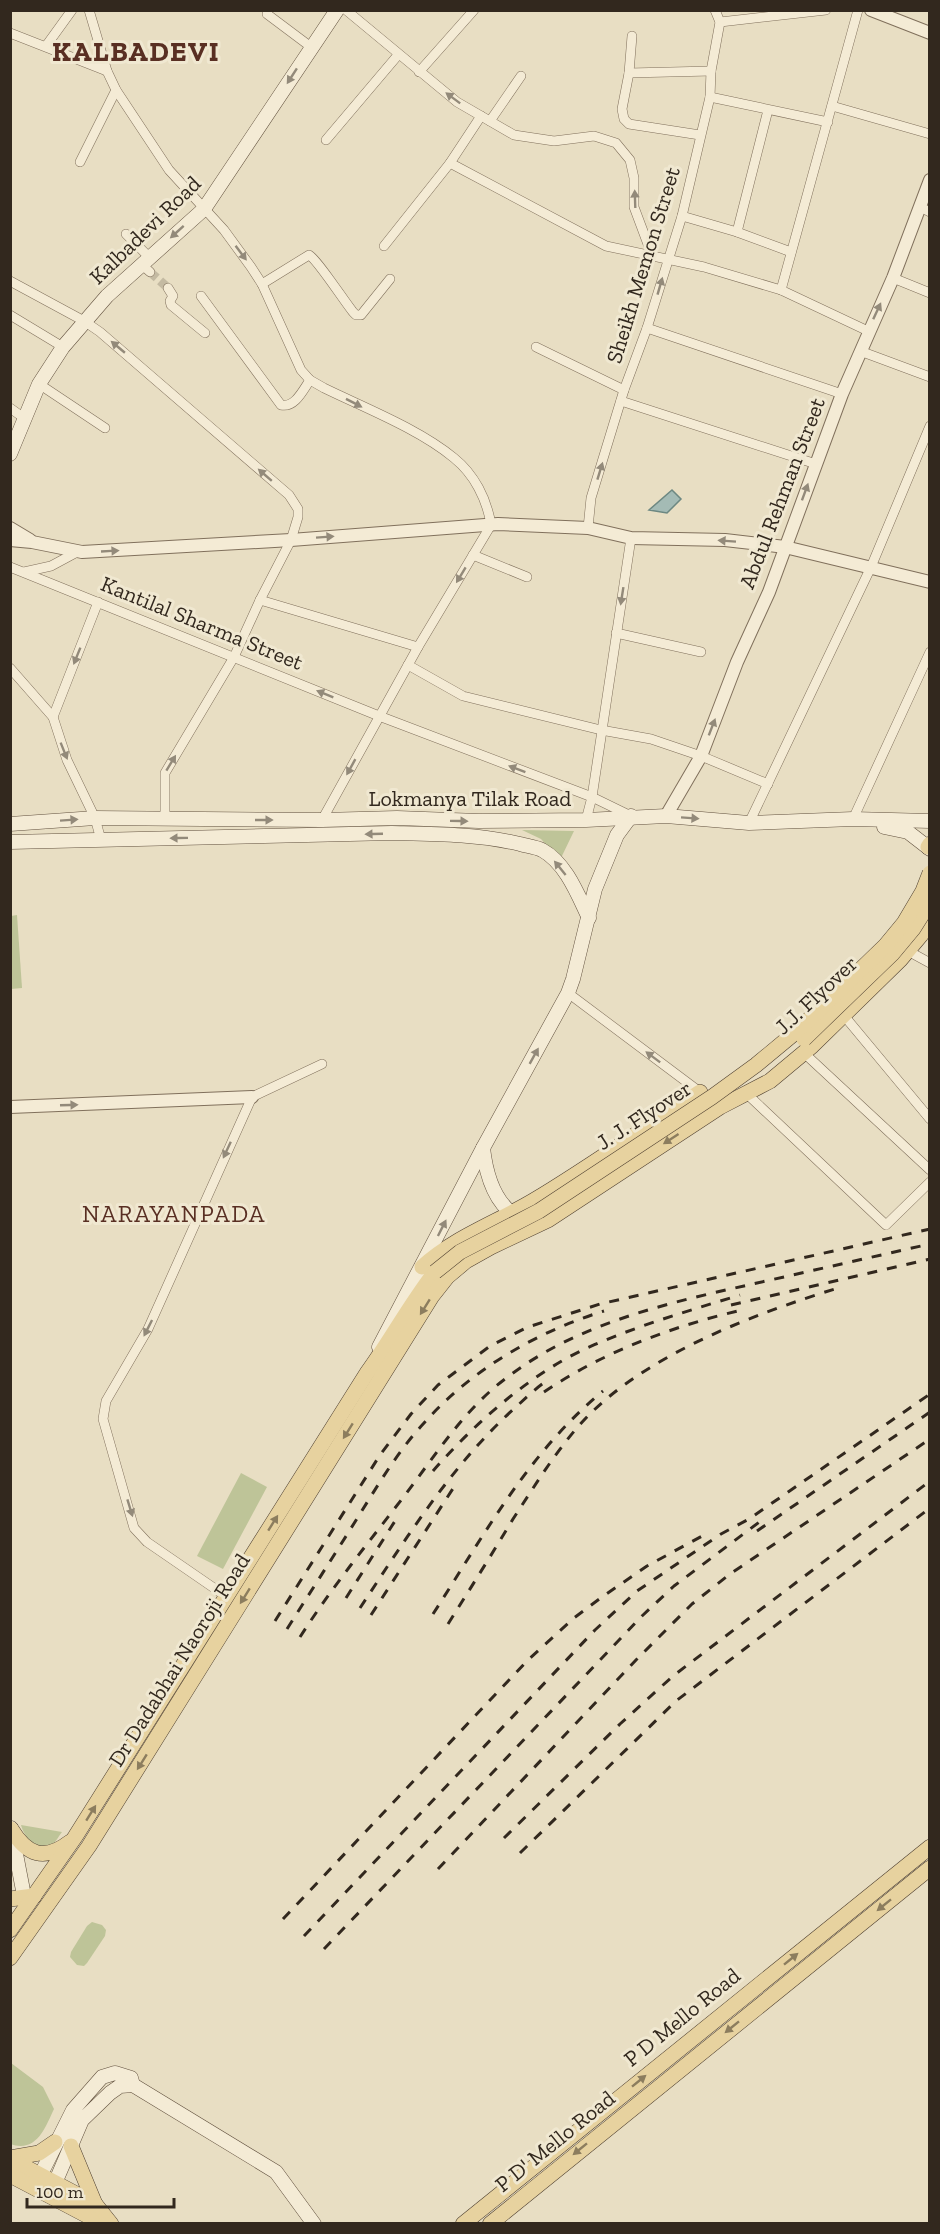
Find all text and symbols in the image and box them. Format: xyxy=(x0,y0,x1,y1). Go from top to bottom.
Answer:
district label: KALBADEVI xyxy=(52,35,220,68)
one-way arrow xyxy=(287,68,298,84)
one-way arrow xyxy=(445,93,460,105)
street label: Sheikh Memon Street xyxy=(600,163,686,367)
street label: Kalbadevi Road xyxy=(84,170,206,290)
one-way arrow xyxy=(630,190,639,209)
one-way arrow xyxy=(170,225,185,238)
one-way arrow xyxy=(235,246,247,261)
one-way arrow xyxy=(656,277,665,295)
one-way arrow xyxy=(873,303,882,320)
one-way arrow xyxy=(111,341,126,354)
street label: Abdul Rehman Street xyxy=(733,393,831,592)
one-way arrow xyxy=(346,399,363,408)
one-way arrow xyxy=(595,462,605,480)
one-way arrow xyxy=(257,468,273,481)
one-way arrow xyxy=(801,483,811,501)
one-way arrow xyxy=(316,532,335,542)
one-way arrow xyxy=(717,536,736,546)
one-way arrow xyxy=(100,546,119,555)
one-way arrow xyxy=(455,567,466,583)
street label: Kantilal Sharma Street xyxy=(97,570,308,676)
one-way arrow xyxy=(617,586,626,605)
one-way arrow xyxy=(72,647,81,665)
one-way arrow xyxy=(316,689,334,698)
one-way arrow xyxy=(707,718,717,736)
one-way arrow xyxy=(59,743,69,761)
one-way arrow xyxy=(166,754,176,771)
one-way arrow xyxy=(346,759,356,776)
one-way arrow xyxy=(508,763,526,773)
street label: Lokmanya Tilak Road xyxy=(369,785,571,812)
one-way arrow xyxy=(680,813,699,823)
one-way arrow xyxy=(59,815,78,825)
one-way arrow xyxy=(254,815,273,825)
one-way arrow xyxy=(449,816,468,826)
one-way arrow xyxy=(364,829,383,839)
one-way arrow xyxy=(169,833,188,843)
one-way arrow xyxy=(554,860,566,875)
street label: J.J. Flyover xyxy=(769,950,863,1040)
one-way arrow xyxy=(529,1047,539,1064)
one-way arrow xyxy=(646,1051,661,1063)
street label: J. J. Flyover xyxy=(591,1074,697,1156)
one-way arrow xyxy=(59,1100,78,1109)
one-way arrow xyxy=(662,1134,679,1145)
one-way arrow xyxy=(223,1142,232,1159)
district label: NARAYANPADA xyxy=(82,1199,266,1228)
one-way arrow xyxy=(437,1220,447,1237)
one-way arrow xyxy=(420,1299,431,1315)
one-way arrow xyxy=(143,1320,152,1337)
one-way arrow xyxy=(343,1423,354,1439)
one-way arrow xyxy=(126,1499,135,1517)
one-way arrow xyxy=(267,1515,278,1531)
street label: Dr Dadabhai Naoroji Road xyxy=(102,1548,256,1772)
one-way arrow xyxy=(239,1588,250,1604)
one-way arrow xyxy=(136,1754,147,1770)
one-way arrow xyxy=(85,1805,96,1821)
one-way arrow xyxy=(876,1898,892,1911)
one-way arrow xyxy=(783,1952,799,1965)
street label: P D Mello Road xyxy=(618,1962,746,2072)
one-way arrow xyxy=(725,2020,740,2033)
one-way arrow xyxy=(631,2075,646,2088)
street label: P D' Mello Road xyxy=(490,2084,620,2198)
one-way arrow xyxy=(573,2143,588,2155)
scale bar xyxy=(27,2171,174,2209)
text: 100 m xyxy=(36,2181,84,2203)

